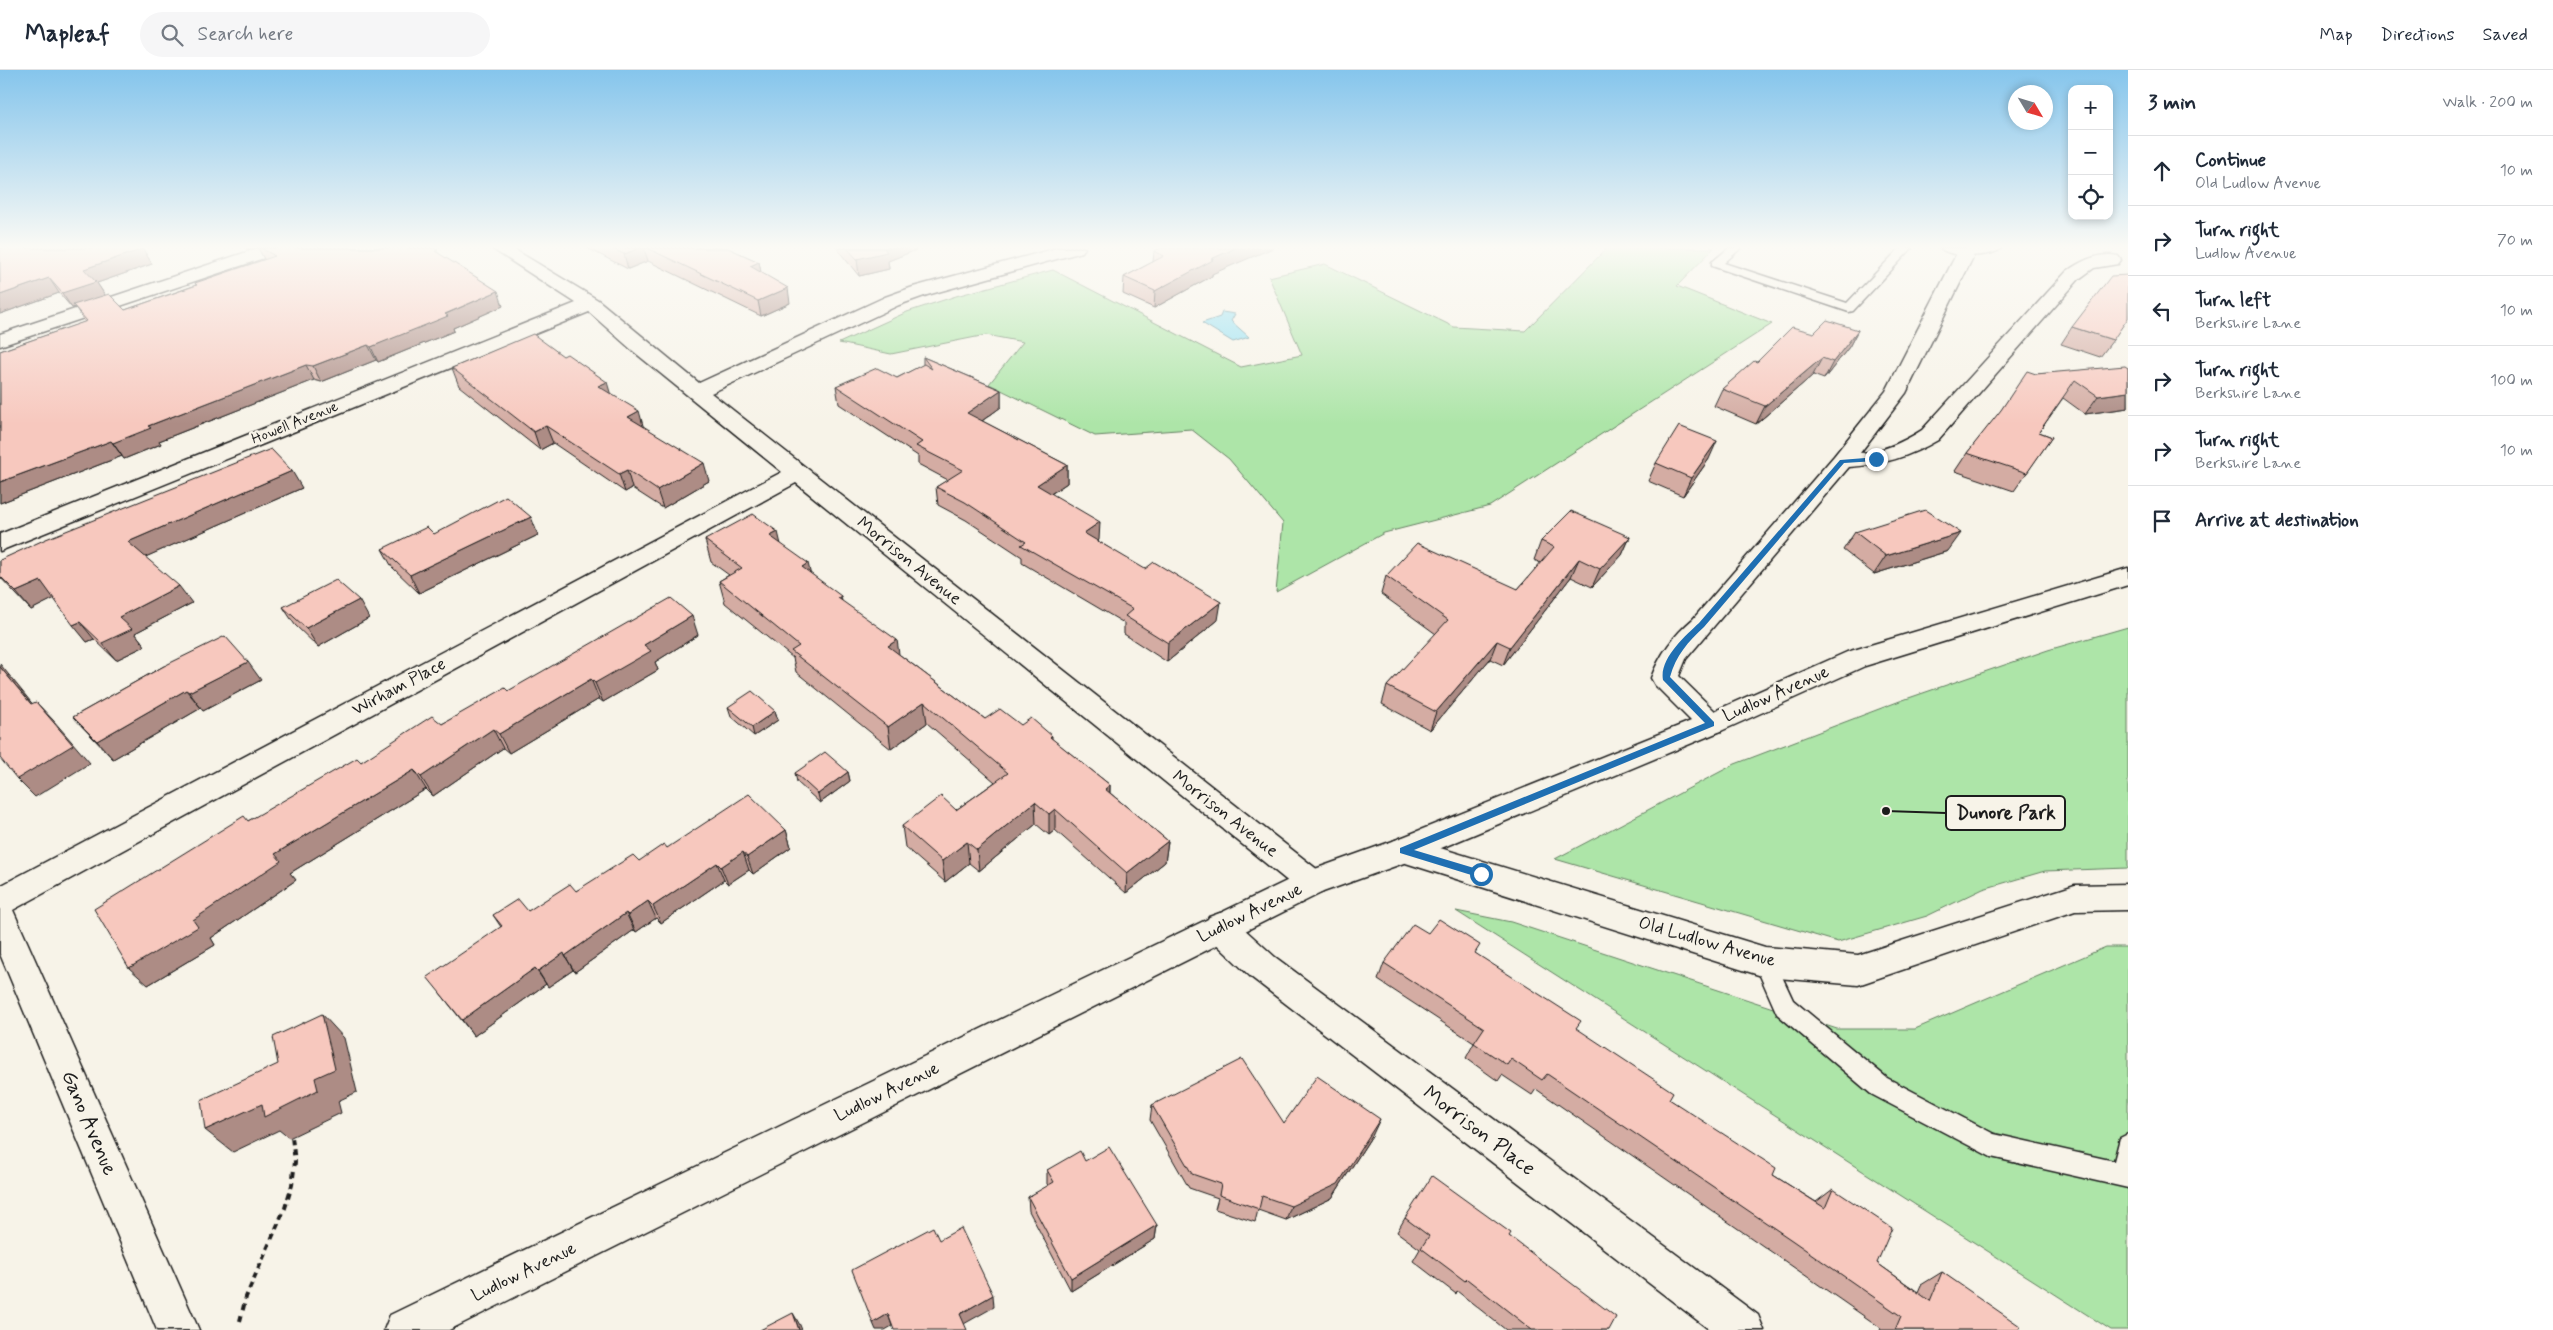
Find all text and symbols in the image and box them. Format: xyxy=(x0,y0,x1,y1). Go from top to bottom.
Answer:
search box xyxy=(140,12,490,57)
text: Mapleaf xyxy=(25,19,110,50)
icon: search xyxy=(158,21,186,49)
text: Search here xyxy=(198,22,293,47)
text: Map xyxy=(2320,23,2353,47)
text: Directions xyxy=(2381,23,2455,47)
text: Saved xyxy=(2483,23,2528,47)
north arrow xyxy=(2008,85,2053,130)
map controls xyxy=(2068,85,2113,220)
button: + xyxy=(2068,85,2113,130)
text: 3 min xyxy=(2148,89,2196,117)
text: Walk · 200 m xyxy=(2442,92,2533,113)
button: − xyxy=(2068,130,2113,175)
text: Continue xyxy=(2195,148,2266,173)
icon: ahead xyxy=(2148,157,2176,185)
text: 10 m xyxy=(2500,160,2533,181)
text: Old Ludlow Avenue xyxy=(2195,173,2321,194)
button: locate xyxy=(2068,175,2113,220)
text: Turn right xyxy=(2195,218,2279,243)
icon: right xyxy=(2148,227,2176,255)
text: 70 m xyxy=(2497,230,2533,251)
text: Ludlow Avenue xyxy=(2195,243,2296,264)
text: Turn left xyxy=(2195,288,2271,313)
icon: left xyxy=(2148,297,2176,325)
text: 10 m xyxy=(2500,300,2533,321)
text: Berkshire Lane xyxy=(2195,313,2301,334)
text: Turn right xyxy=(2195,358,2279,383)
icon: right xyxy=(2148,367,2176,395)
text: 100 m xyxy=(2490,370,2533,391)
text: Berkshire Lane xyxy=(2195,383,2301,404)
street label: Howell Avenue xyxy=(249,396,341,450)
text: Turn right xyxy=(2195,428,2279,453)
icon: right xyxy=(2148,437,2176,465)
text: 10 m xyxy=(2500,440,2533,461)
route end xyxy=(1865,448,1888,471)
text: Berkshire Lane xyxy=(2195,453,2301,474)
icon: arrive xyxy=(2148,507,2176,535)
text: Arrive at destination xyxy=(2195,508,2359,533)
street label: Morrison Avenue xyxy=(851,511,967,611)
street label: Wirham Place xyxy=(348,652,450,722)
street label: Ludlow Avenue xyxy=(1719,660,1833,728)
street label: Morrison Avenue xyxy=(1167,765,1283,863)
callout: Dunore Park xyxy=(1946,796,2065,830)
text: Dunore Park xyxy=(1956,801,2056,826)
route start xyxy=(1470,863,1493,886)
street label: Ludlow Avenue xyxy=(1193,877,1307,949)
street label: Old Ludlow Avenue xyxy=(1636,911,1778,973)
street label: Ludlow Avenue xyxy=(830,1056,944,1128)
street label: Gano Avenue xyxy=(54,1066,124,1180)
street label: Morrison Place xyxy=(1417,1079,1541,1183)
street label: Ludlow Avenue xyxy=(467,1236,581,1308)

